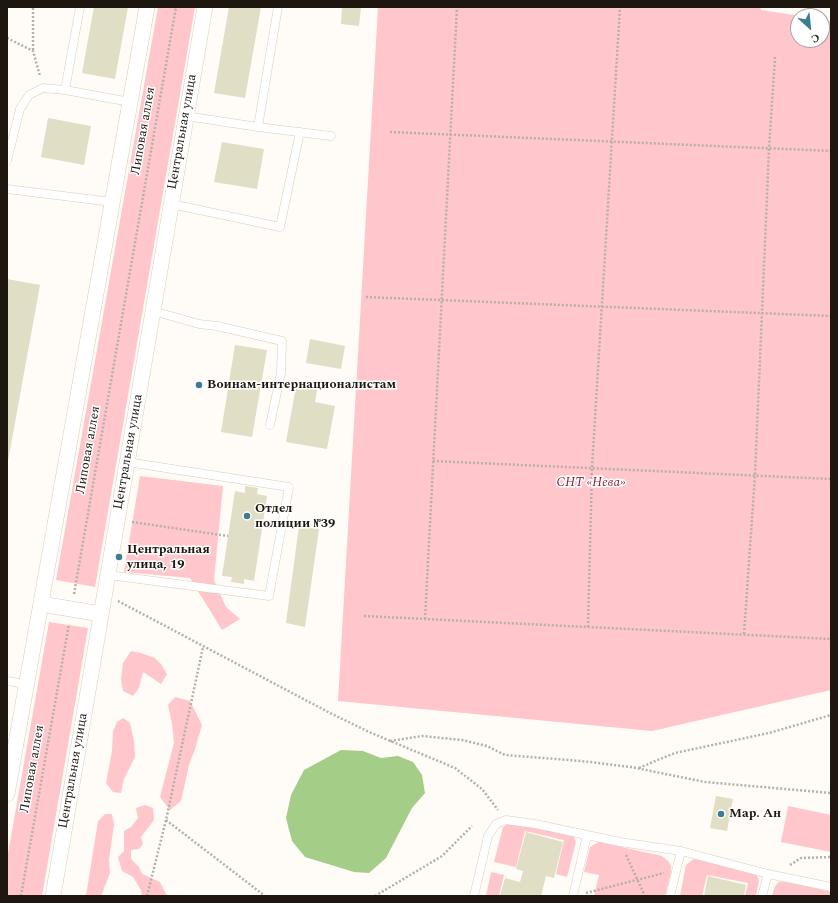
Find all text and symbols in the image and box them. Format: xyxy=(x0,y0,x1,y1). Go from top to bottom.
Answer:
north arrow xyxy=(790,8,830,48)
text: С xyxy=(808,29,823,48)
street label: Центральная улица xyxy=(165,73,201,191)
street label: Липовая аллея xyxy=(129,86,159,176)
place label: Воинам-интернационалистам xyxy=(207,377,396,393)
marker: Воинам-интернационалистам xyxy=(194,380,204,390)
street label: Центральная улица xyxy=(111,393,147,511)
street label: Липовая аллея xyxy=(74,405,104,495)
park label: СНТ «Нева» xyxy=(557,475,625,491)
place label: Отдел полиции №39 xyxy=(255,501,335,532)
marker: Отдел полиции №39 xyxy=(242,511,252,521)
place label: Центральная улица, 19 xyxy=(127,542,210,573)
marker: Центральная улица, 19 xyxy=(114,552,124,562)
street label: Центральная улица xyxy=(56,712,92,830)
street label: Липовая аллея xyxy=(18,724,48,814)
place label: Мар. Ан xyxy=(729,806,781,822)
marker: Мар. Ан xyxy=(716,809,726,819)

